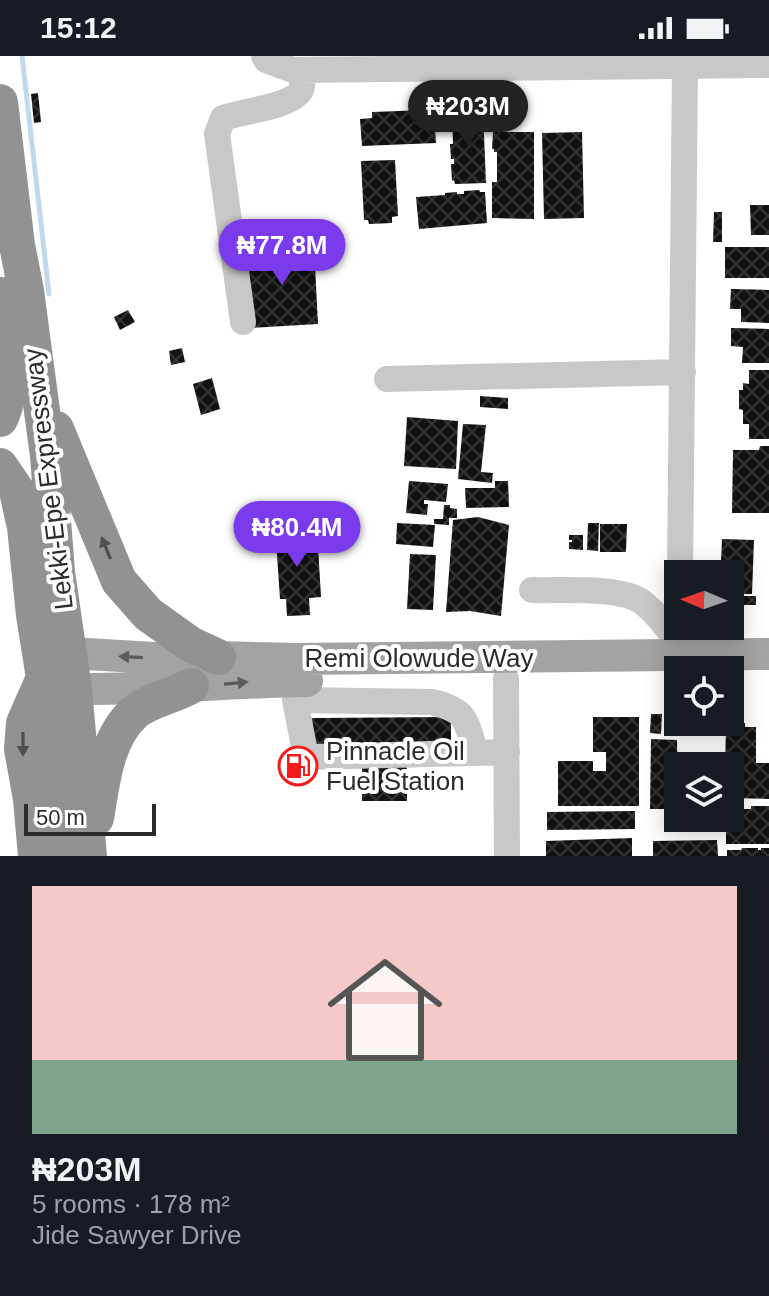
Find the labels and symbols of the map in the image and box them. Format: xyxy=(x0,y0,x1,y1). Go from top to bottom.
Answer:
pin: ₦203M xyxy=(412,80,524,148)
pin: ₦77.8M xyxy=(217,219,347,287)
street label: Lekki-Epe Expressway xyxy=(17,347,79,611)
pin: ₦80.4M xyxy=(232,501,362,569)
one-way arrow xyxy=(99,536,112,560)
north arrow xyxy=(664,560,744,640)
street label: Remi Olowude Way xyxy=(305,643,533,673)
one-way arrow xyxy=(118,650,143,663)
one-way arrow xyxy=(224,676,249,689)
one-way arrow xyxy=(17,732,29,757)
place label: Pinnacle Oil Fuel Station xyxy=(326,736,465,796)
fuel station icon: Pinnacle Oil Fuel Station xyxy=(277,745,319,787)
scale bar xyxy=(24,800,156,836)

